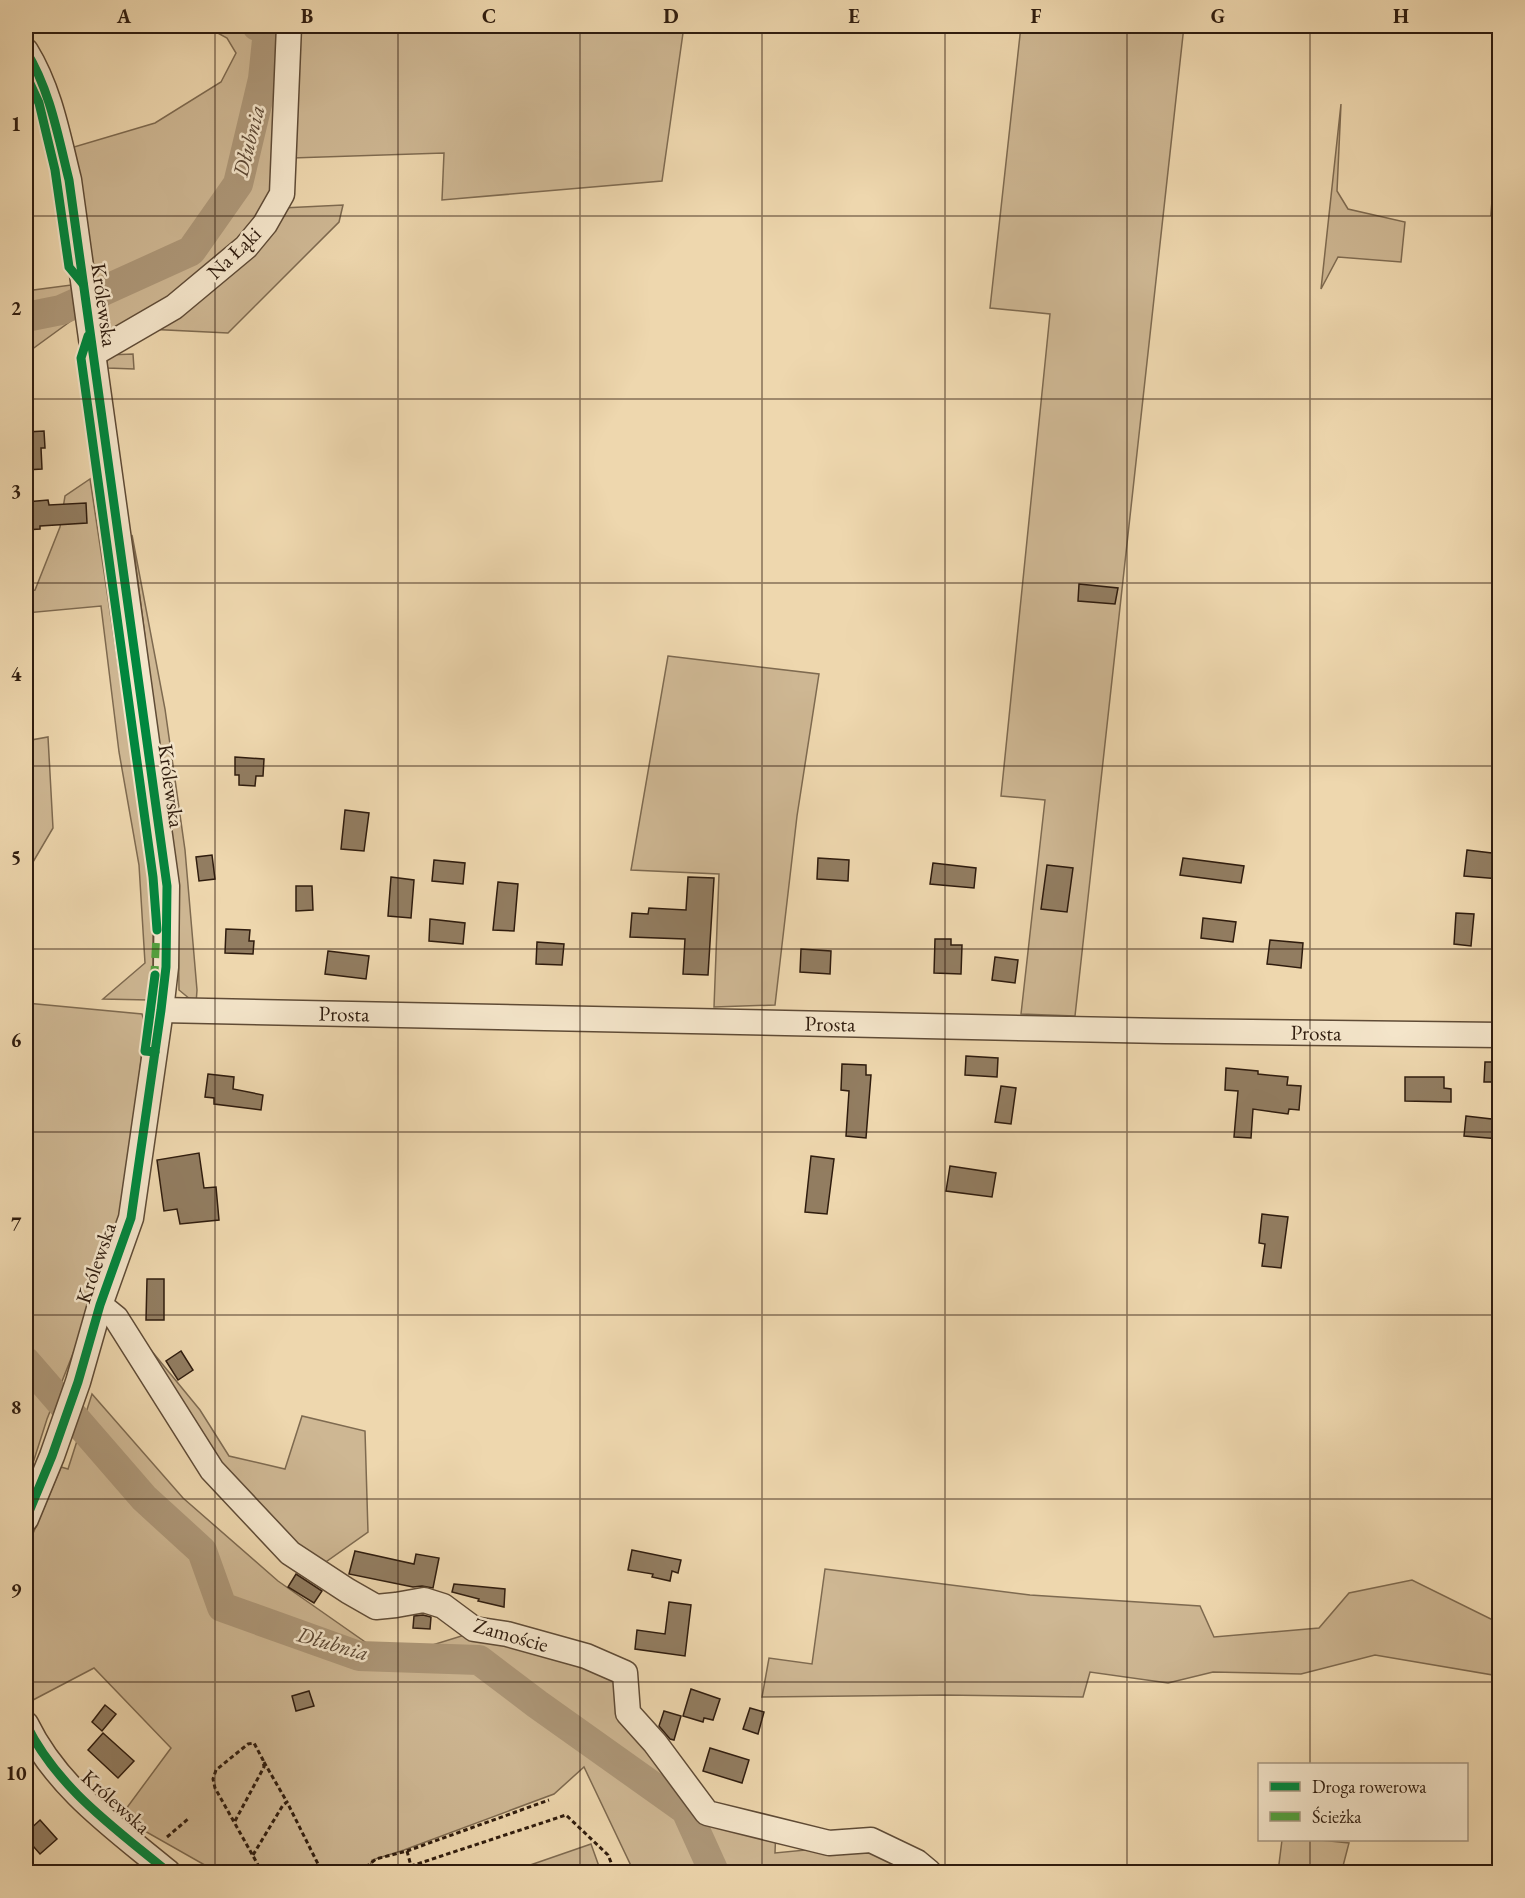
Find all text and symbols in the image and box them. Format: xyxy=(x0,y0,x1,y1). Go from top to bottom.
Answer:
text: A xyxy=(116,3,132,29)
text: B xyxy=(301,3,313,29)
text: C xyxy=(482,3,496,29)
text: D xyxy=(663,3,679,29)
text: E xyxy=(848,3,860,29)
text: F xyxy=(1031,3,1042,29)
text: G xyxy=(1211,3,1225,29)
text: H xyxy=(1393,3,1409,29)
water label: Dłubnia xyxy=(225,102,271,181)
text: 1 xyxy=(11,111,21,137)
street label: Na Łąki xyxy=(201,220,266,285)
street label: Królewska xyxy=(85,261,124,349)
text: 2 xyxy=(11,295,22,321)
text: 3 xyxy=(11,478,21,504)
text: 4 xyxy=(11,661,22,687)
street label: Królewska xyxy=(152,742,191,830)
text: 5 xyxy=(11,844,21,870)
street label: Prosta xyxy=(318,1000,370,1027)
street label: Prosta xyxy=(804,1010,856,1037)
street label: Prosta xyxy=(1290,1019,1342,1046)
text: 6 xyxy=(11,1027,22,1053)
text: 7 xyxy=(11,1211,22,1237)
street label: Królewska xyxy=(69,1218,122,1307)
text: 8 xyxy=(11,1394,21,1420)
text: 9 xyxy=(11,1577,22,1603)
street label: Zamoście xyxy=(471,1611,552,1658)
water label: Dłubnia xyxy=(293,1619,372,1667)
text: 10 xyxy=(5,1760,27,1786)
street label: Królewska xyxy=(76,1763,157,1840)
legend xyxy=(1258,1763,1468,1841)
text: Droga rowerowa xyxy=(1312,1775,1427,1798)
text: Ścieżka xyxy=(1312,1805,1362,1828)

